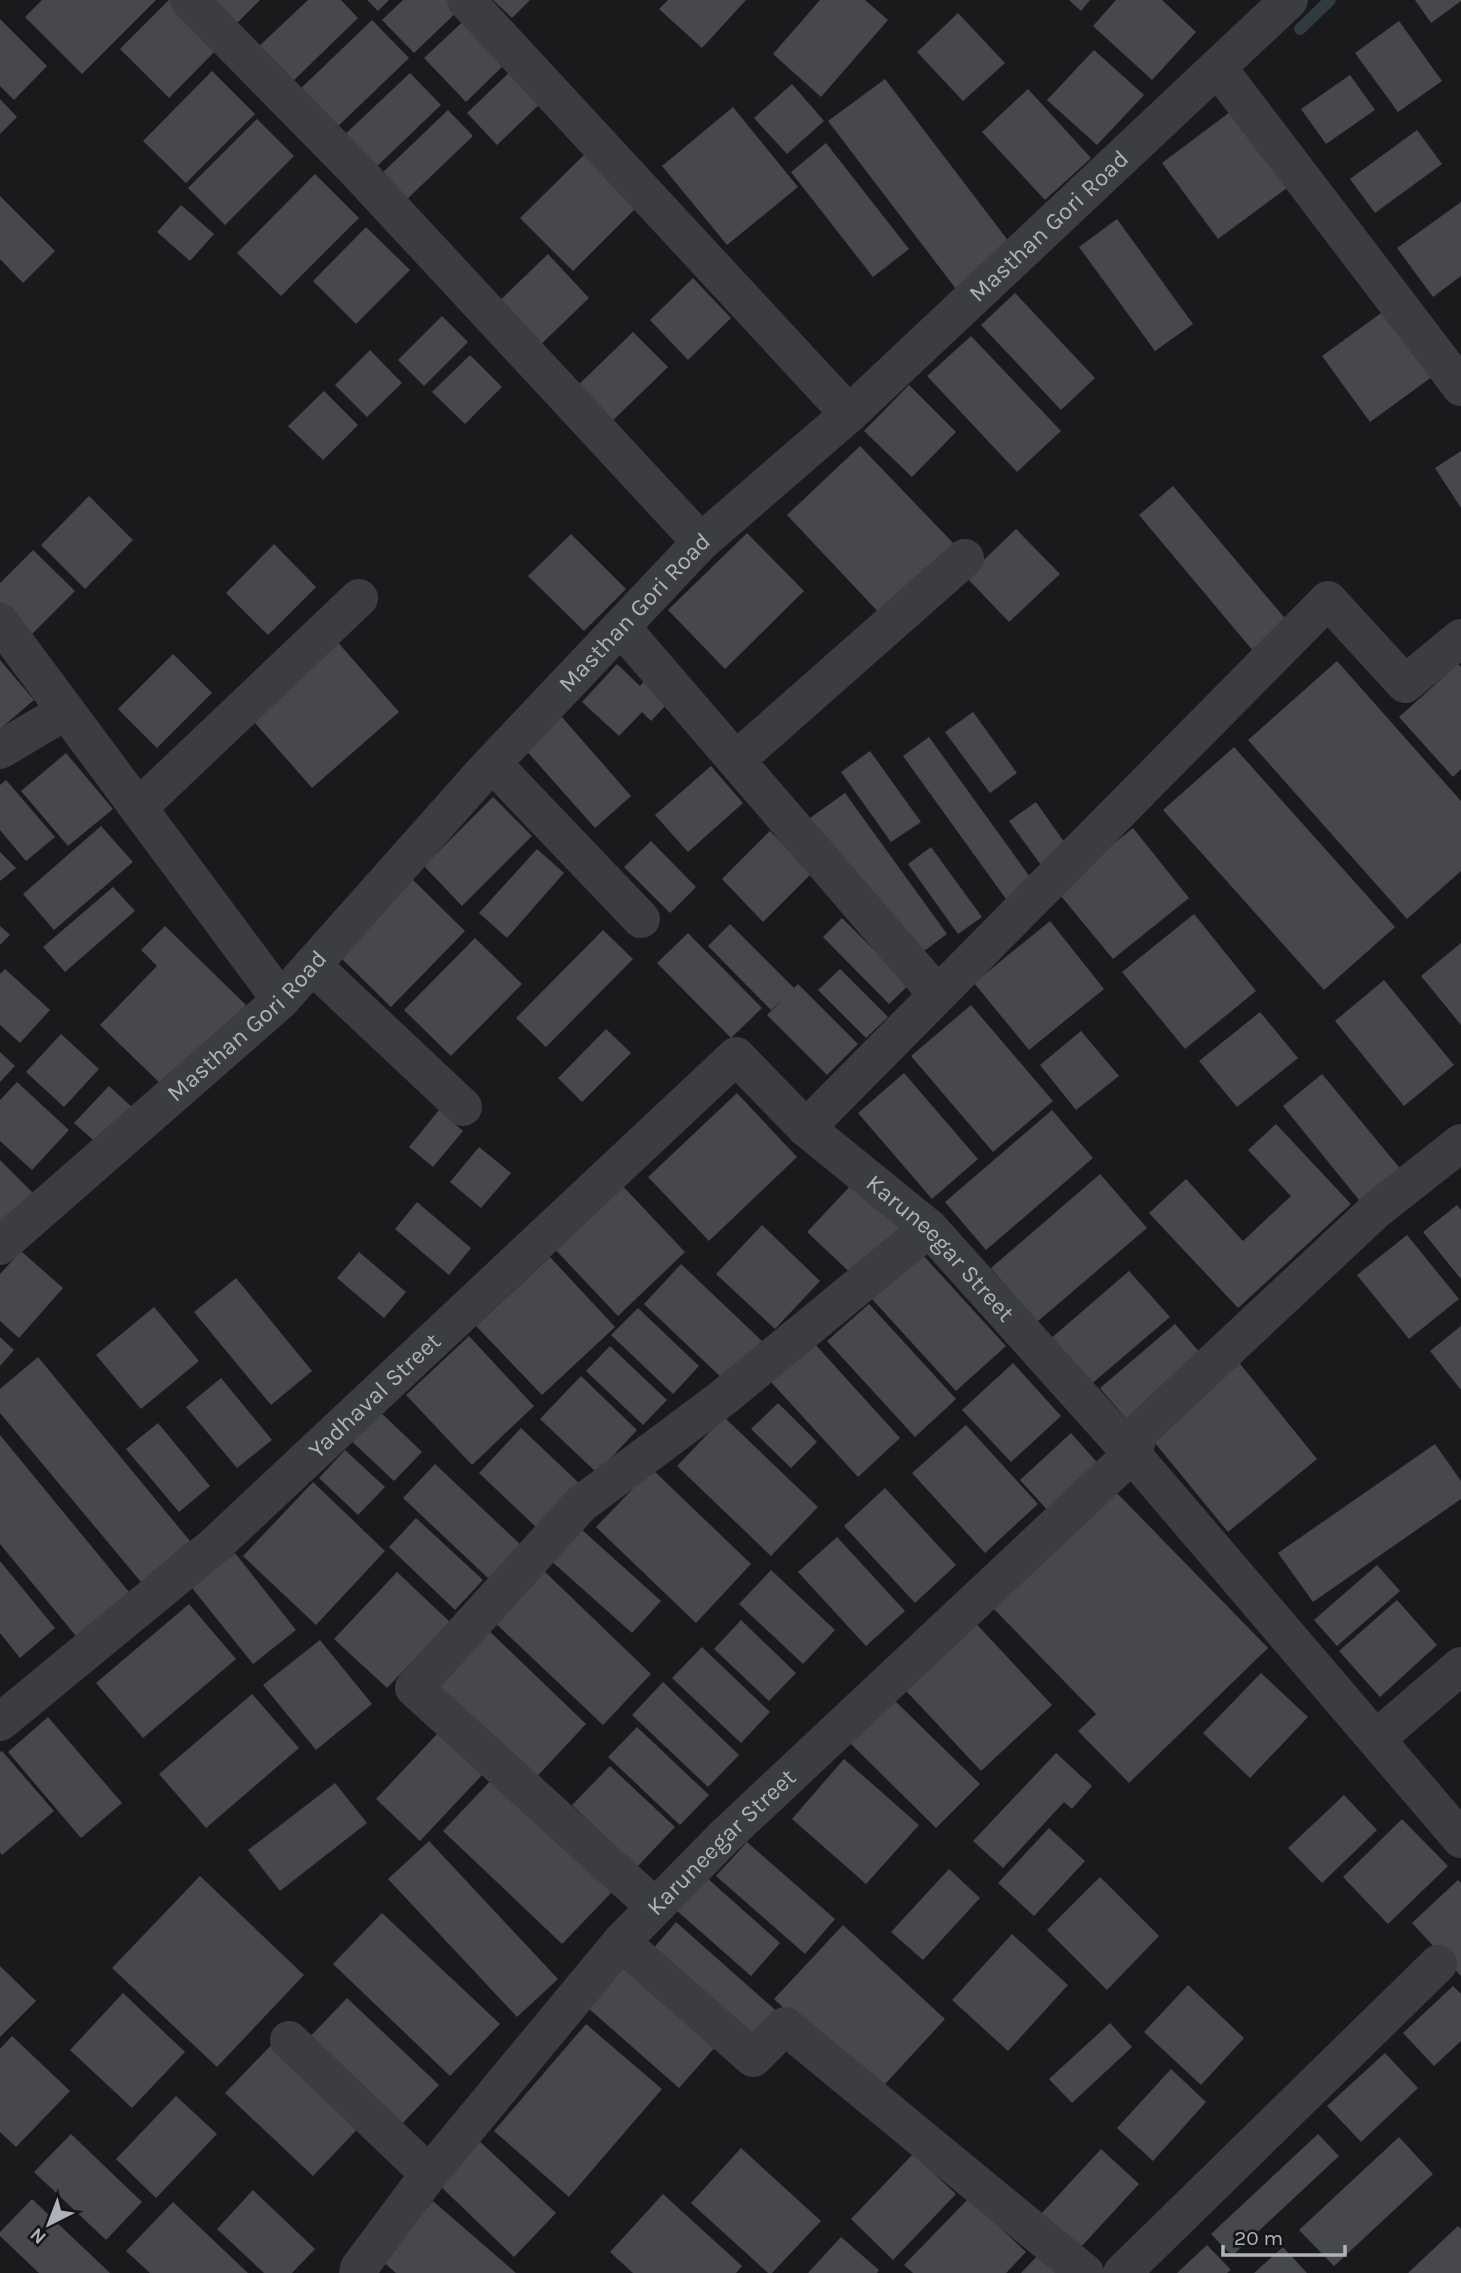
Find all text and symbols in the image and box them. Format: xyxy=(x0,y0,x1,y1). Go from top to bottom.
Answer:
street label: Masthan Gori Road xyxy=(963,144,1134,308)
street label: Masthan Gori Road xyxy=(553,527,716,698)
street label: Masthan Gori Road xyxy=(161,945,333,1107)
street label: Karuneegar Street xyxy=(861,1169,1020,1327)
street label: Yadhaval Street xyxy=(303,1327,446,1464)
street label: Karuneegar Street xyxy=(641,1763,801,1921)
north arrow xyxy=(14,2189,84,2259)
scale bar xyxy=(1223,2214,1346,2258)
text: N xyxy=(26,2223,51,2249)
text: 20 m xyxy=(1234,2226,1283,2250)

